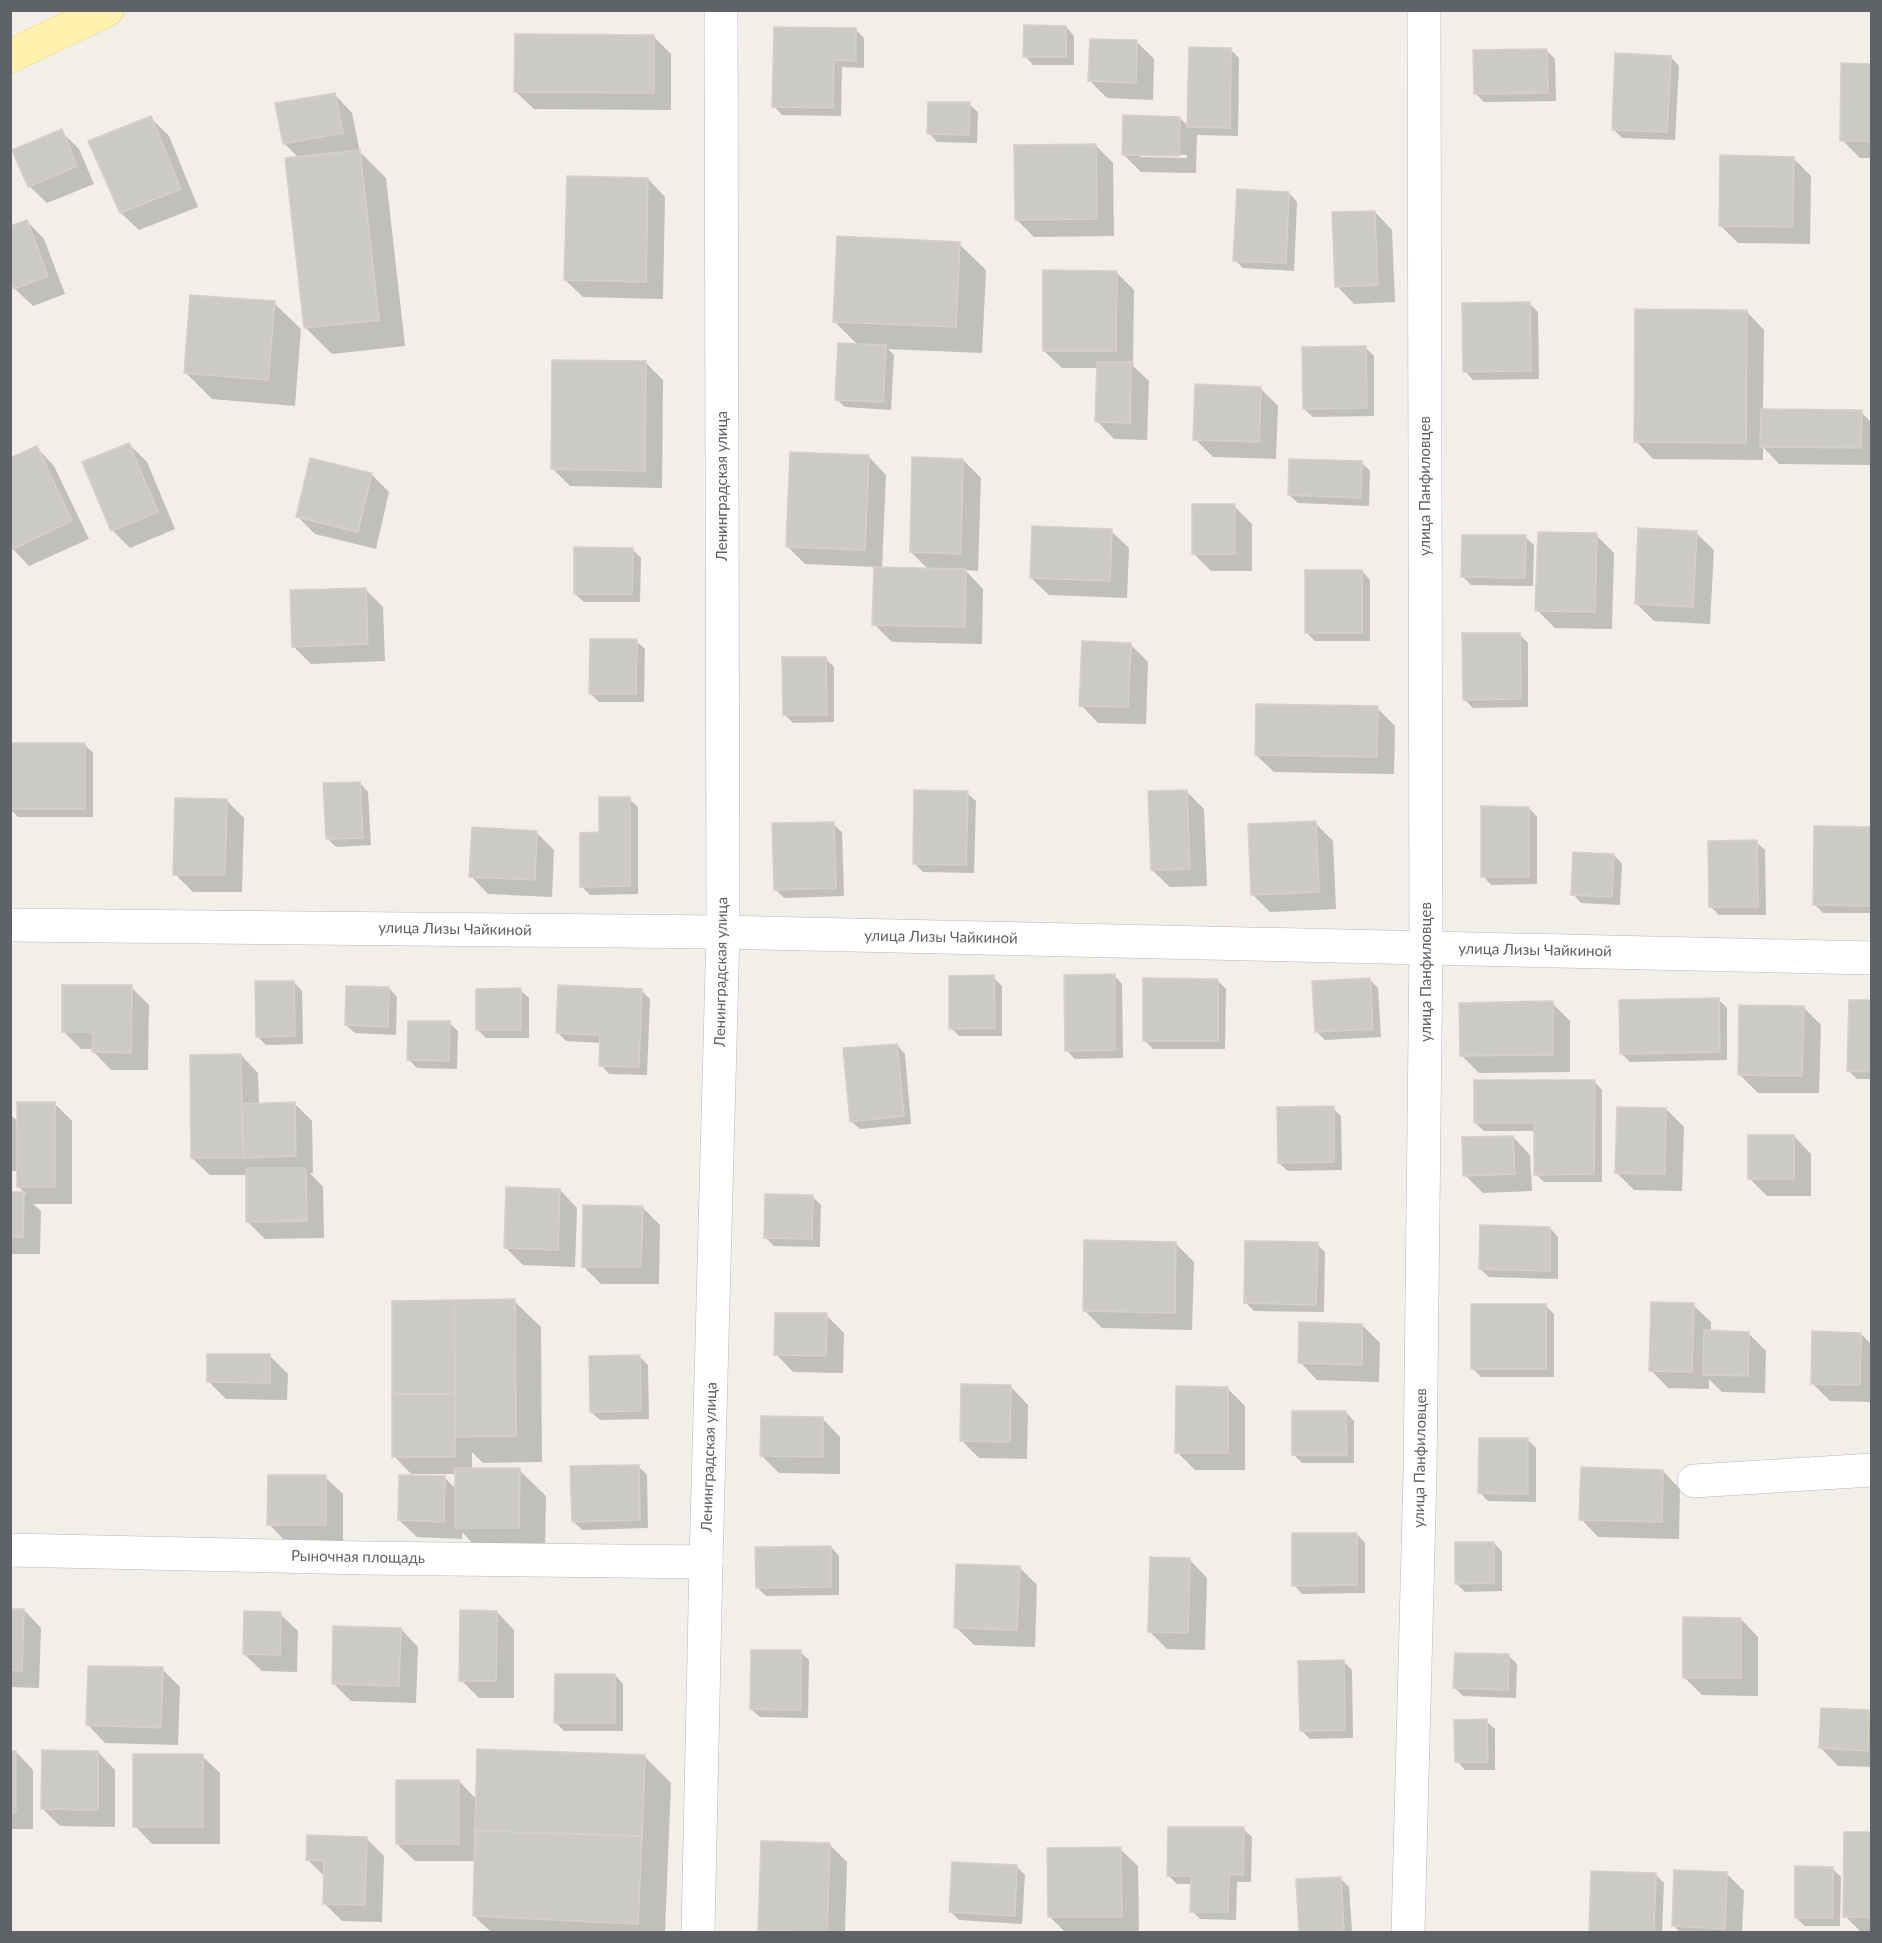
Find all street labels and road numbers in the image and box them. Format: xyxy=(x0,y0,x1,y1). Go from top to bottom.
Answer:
street label: Ленинградская улица xyxy=(712,411,730,562)
street label: улица Панфиловцев xyxy=(1415,416,1433,556)
street label: Ленинградская улица xyxy=(710,897,730,1048)
street label: улица Панфиловцев xyxy=(1416,902,1434,1042)
street label: улица Лизы Чайкиной xyxy=(378,918,532,938)
street label: улица Лизы Чайкиной xyxy=(864,926,1018,946)
street label: улица Лизы Чайкиной xyxy=(1458,939,1612,959)
street label: Ленинградская улица xyxy=(696,1382,720,1533)
street label: улица Панфиловцев xyxy=(1409,1388,1429,1528)
street label: Рыночная площадь xyxy=(291,1546,425,1566)

